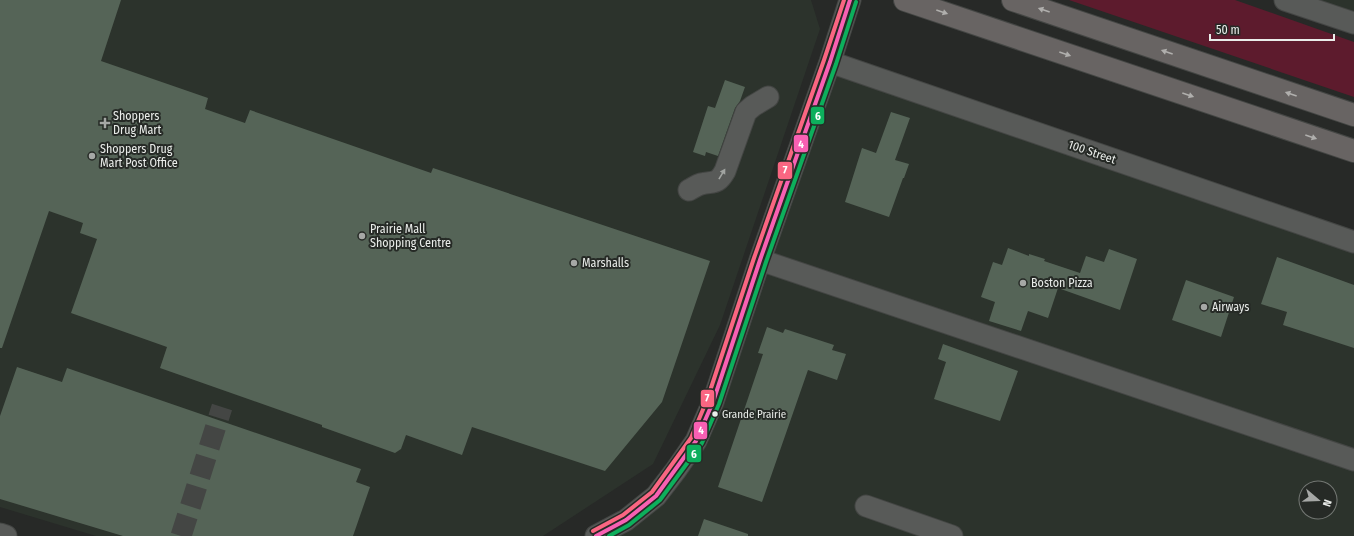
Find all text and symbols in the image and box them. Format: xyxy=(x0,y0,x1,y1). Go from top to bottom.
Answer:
one-way arrow xyxy=(1038,7,1050,13)
one-way arrow xyxy=(936,10,948,16)
scale bar xyxy=(1210,16,1334,42)
text: 50 m xyxy=(1216,23,1240,37)
one-way arrow xyxy=(1161,49,1173,55)
one-way arrow xyxy=(1059,51,1071,57)
one-way arrow xyxy=(1284,90,1296,96)
one-way arrow xyxy=(1183,93,1195,99)
line badge: 6 xyxy=(810,106,825,125)
place label: Shoppers Drug Mart xyxy=(113,109,161,137)
text: 6 xyxy=(815,110,821,123)
marker: Shoppers Drug Mart xyxy=(100,118,110,128)
line badge: 4 xyxy=(793,134,809,153)
one-way arrow xyxy=(1306,134,1318,140)
street label: 100 Street xyxy=(1066,137,1118,167)
text: 4 xyxy=(798,138,804,151)
place label: Shoppers Drug Mart Post Office xyxy=(100,142,178,170)
marker: Shoppers Drug Mart Post Office xyxy=(87,151,97,161)
line badge: 7 xyxy=(777,161,793,180)
text: 7 xyxy=(783,164,788,177)
one-way arrow xyxy=(719,169,726,180)
place label: Prairie Mall Shopping Centre xyxy=(370,222,451,250)
marker: Prairie Mall Shopping Centre xyxy=(357,231,367,241)
place label: Marshalls xyxy=(582,256,629,270)
marker: Marshalls xyxy=(569,258,579,268)
place label: Boston Pizza xyxy=(1031,276,1093,290)
marker: Boston Pizza xyxy=(1018,278,1028,288)
place label: Airways xyxy=(1212,300,1249,314)
marker: Airways xyxy=(1199,302,1209,312)
line badge: 7 xyxy=(700,389,715,408)
text: 7 xyxy=(705,392,710,405)
place label: Grande Prairie xyxy=(722,408,786,421)
marker: Grande Prairie xyxy=(710,409,720,419)
line badge: 4 xyxy=(693,421,708,440)
text: 4 xyxy=(698,424,704,437)
line badge: 6 xyxy=(686,444,702,463)
text: 6 xyxy=(691,448,697,461)
north arrow xyxy=(1298,480,1338,520)
text: N xyxy=(1320,498,1334,508)

